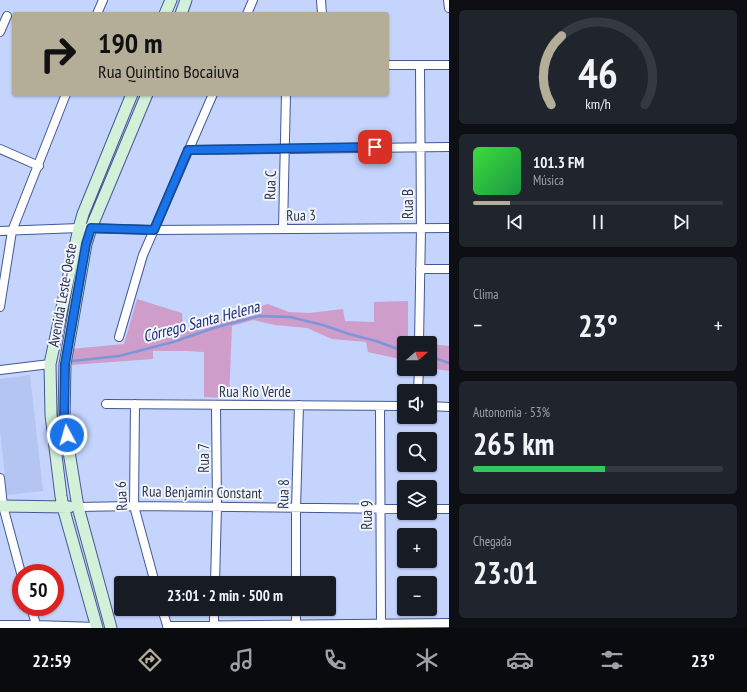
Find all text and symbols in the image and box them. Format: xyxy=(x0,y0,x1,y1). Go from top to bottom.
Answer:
text: 190 m xyxy=(98,24,162,61)
icon: right xyxy=(32,28,84,80)
text: 46 xyxy=(578,46,618,99)
text: Rua Quintino Bocaiuva xyxy=(98,60,239,83)
text: km/h xyxy=(585,93,611,112)
pin xyxy=(358,130,392,164)
icon: arrive xyxy=(364,136,386,158)
text: 101.3 FM xyxy=(533,153,584,172)
street label: Rua C xyxy=(260,170,280,200)
text: Música xyxy=(533,172,564,189)
street label: Rua B xyxy=(398,189,417,219)
street label: Rua 3 xyxy=(286,205,316,225)
icon: previous xyxy=(504,211,526,233)
icon: pause xyxy=(587,211,609,233)
icon: next xyxy=(670,211,692,233)
street label: Avenida Leste-Oeste xyxy=(44,242,80,348)
text: Clima xyxy=(473,286,498,303)
water label: Córrego Santa Helena xyxy=(141,295,263,346)
text: 23° xyxy=(578,306,618,345)
text: − xyxy=(473,311,482,339)
text: + xyxy=(714,311,723,339)
north arrow xyxy=(397,336,437,376)
map controls xyxy=(397,336,437,616)
street label: Rua Rio Verde xyxy=(219,382,291,401)
button: sound xyxy=(397,384,437,424)
text: Autonomia · 53% xyxy=(473,404,550,421)
position arrow xyxy=(46,414,88,456)
text: 265 km xyxy=(473,424,554,463)
button: search xyxy=(397,432,437,472)
street label: Rua 7 xyxy=(194,443,213,473)
street label: Rua 8 xyxy=(273,479,293,509)
street label: Rua 6 xyxy=(111,480,131,511)
button: layers xyxy=(397,480,437,520)
street label: Rua Benjamin Constant xyxy=(142,481,262,503)
street label: Rua 9 xyxy=(357,500,376,530)
button: + xyxy=(397,528,437,568)
text: Chegada xyxy=(473,533,512,550)
text: 23:01 xyxy=(473,553,538,592)
speed limit sign: 50 xyxy=(12,564,64,616)
button: − xyxy=(397,576,437,616)
text: 23:01 · 2 min · 500 m xyxy=(167,586,283,605)
icon: directions xyxy=(136,646,164,674)
icon: music xyxy=(228,646,256,674)
icon: phone xyxy=(321,646,349,674)
icon: climate xyxy=(413,646,441,674)
icon: car xyxy=(506,646,534,674)
icon: filters xyxy=(598,646,626,674)
text: 22:59 xyxy=(32,649,71,672)
text: 23° xyxy=(691,649,715,672)

